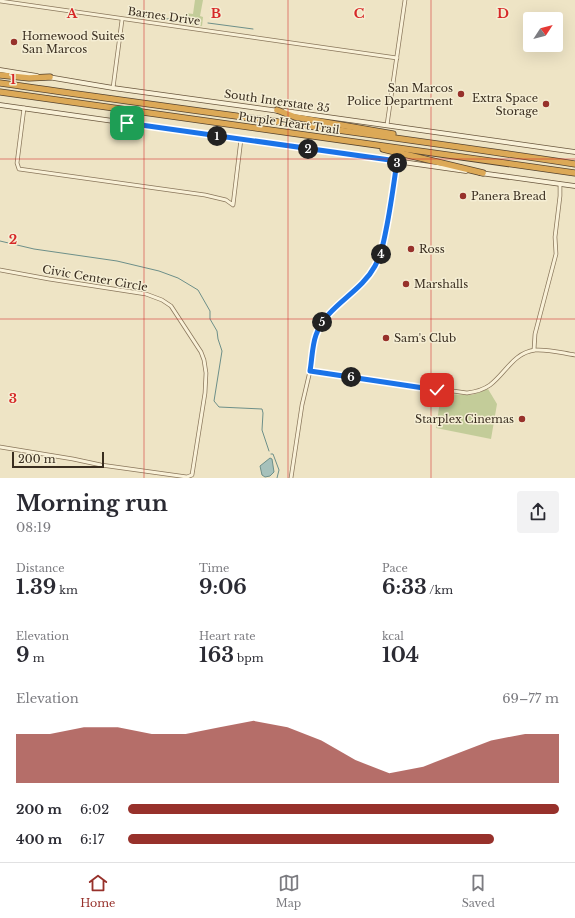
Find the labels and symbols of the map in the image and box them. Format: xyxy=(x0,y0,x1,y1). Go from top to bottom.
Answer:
street label: Barnes Drive xyxy=(127,4,201,28)
text: A xyxy=(66,5,78,22)
text: B xyxy=(211,5,221,22)
text: C xyxy=(354,5,365,22)
text: D xyxy=(497,5,509,22)
north arrow xyxy=(523,12,563,52)
place label: Homewood Suites San Marcos xyxy=(22,29,125,56)
marker: Homewood Suites San Marcos xyxy=(9,37,19,47)
text: 1 xyxy=(10,71,16,88)
place label: San Marcos Police Department xyxy=(347,81,454,108)
street label: South Interstate 35 xyxy=(223,87,331,115)
marker: San Marcos Police Department xyxy=(456,89,466,99)
place label: Extra Space Storage xyxy=(472,91,538,118)
marker: Extra Space Storage xyxy=(541,99,551,109)
pin xyxy=(110,106,144,140)
street label: Purple Heart Trail xyxy=(238,109,341,137)
pin: 1 xyxy=(207,126,227,146)
pin: 2 xyxy=(298,139,318,159)
pin: 3 xyxy=(387,153,407,173)
place label: Panera Bread xyxy=(471,189,547,203)
marker: Panera Bread xyxy=(458,191,468,201)
text: 2 xyxy=(9,231,17,248)
place label: Ross xyxy=(419,242,445,256)
pin: 4 xyxy=(371,244,391,264)
marker: Ross xyxy=(406,244,416,254)
street label: Civic Center Circle xyxy=(41,262,149,294)
place label: Marshalls xyxy=(414,277,468,291)
marker: Marshalls xyxy=(401,279,411,289)
pin: 5 xyxy=(312,312,332,332)
place label: Sam's Club xyxy=(394,331,456,345)
marker: Sam's Club xyxy=(381,333,391,343)
pin: 6 xyxy=(341,367,361,387)
pin xyxy=(420,373,454,407)
text: 3 xyxy=(9,390,17,407)
place label: Starplex Cinemas xyxy=(415,412,514,426)
marker: Starplex Cinemas xyxy=(517,414,527,424)
scale bar xyxy=(12,450,104,469)

